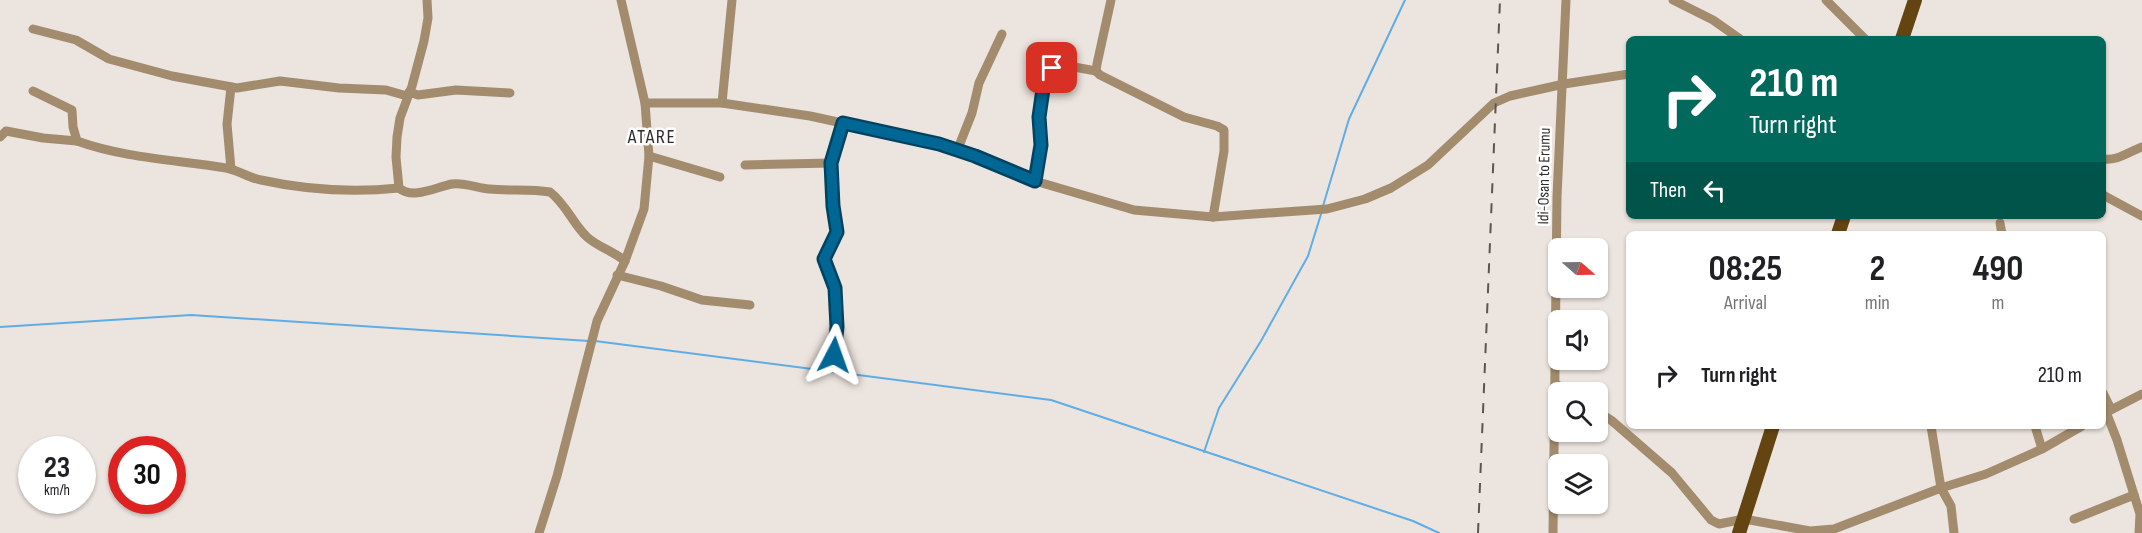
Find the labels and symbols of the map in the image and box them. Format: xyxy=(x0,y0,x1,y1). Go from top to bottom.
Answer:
pin xyxy=(1026,42,1077,93)
district label: ATARE xyxy=(627,125,676,149)
street label: Idi-Osan to Erumu xyxy=(1534,128,1555,224)
north arrow xyxy=(1548,238,1608,298)
position arrow xyxy=(802,323,866,387)
speed limit sign: 30 xyxy=(108,436,186,514)

